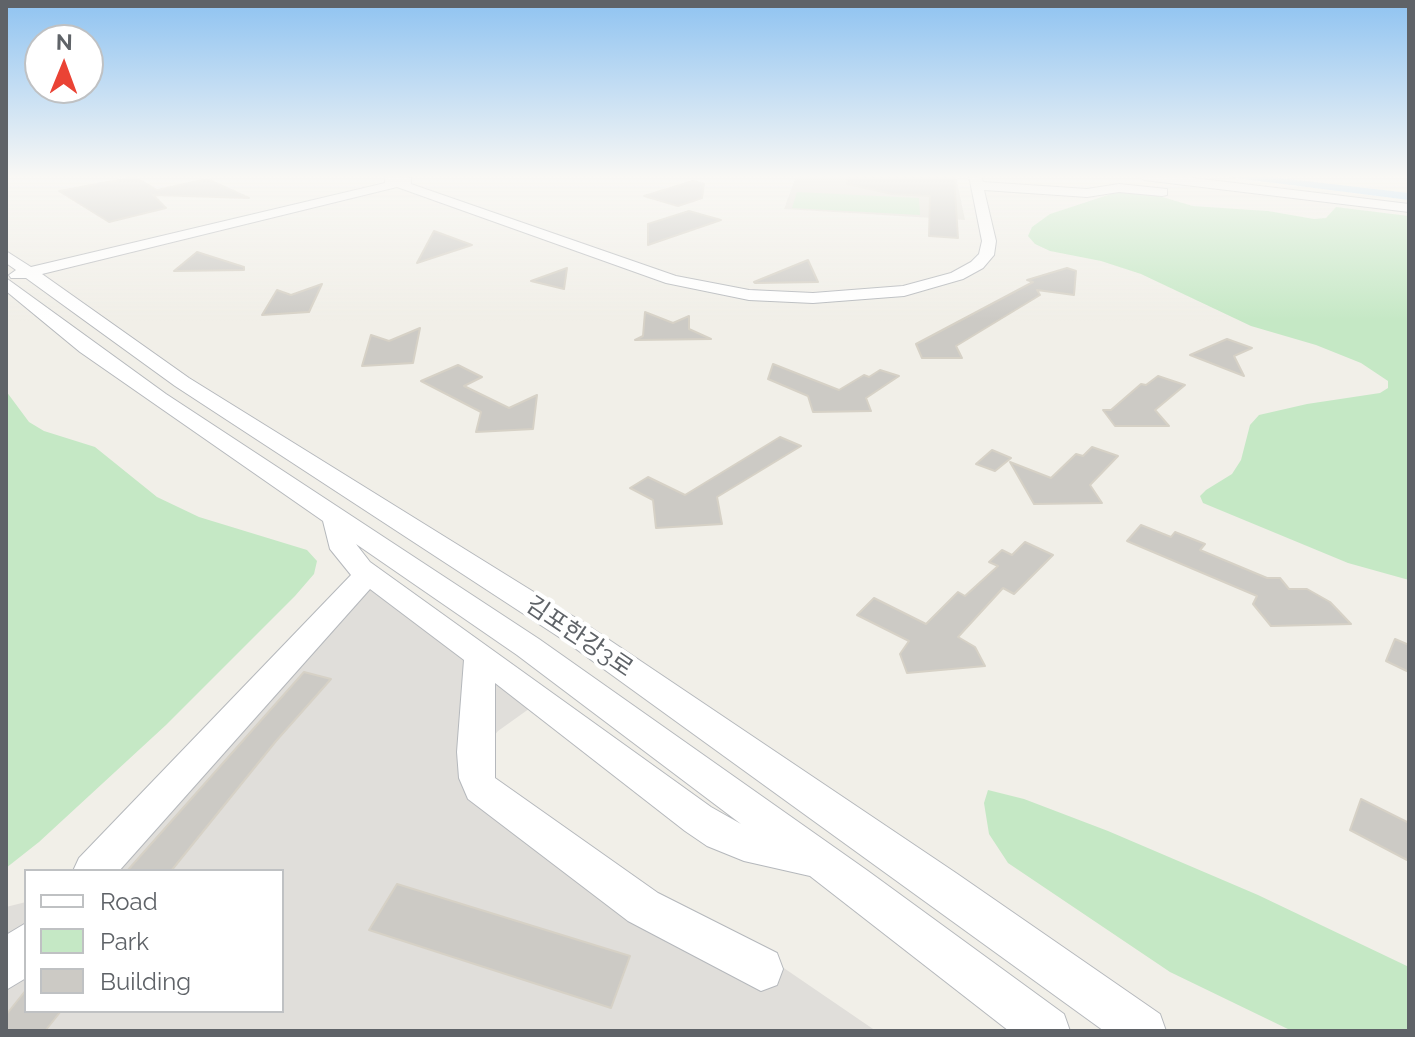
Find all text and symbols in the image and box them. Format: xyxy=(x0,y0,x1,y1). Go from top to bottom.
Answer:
north arrow xyxy=(24,24,104,104)
text: N xyxy=(56,29,73,55)
street label: 김포한강3로 xyxy=(520,591,638,683)
legend xyxy=(24,869,284,1013)
text: Road xyxy=(100,887,158,916)
text: Park xyxy=(100,927,149,956)
text: Building xyxy=(100,967,191,996)

